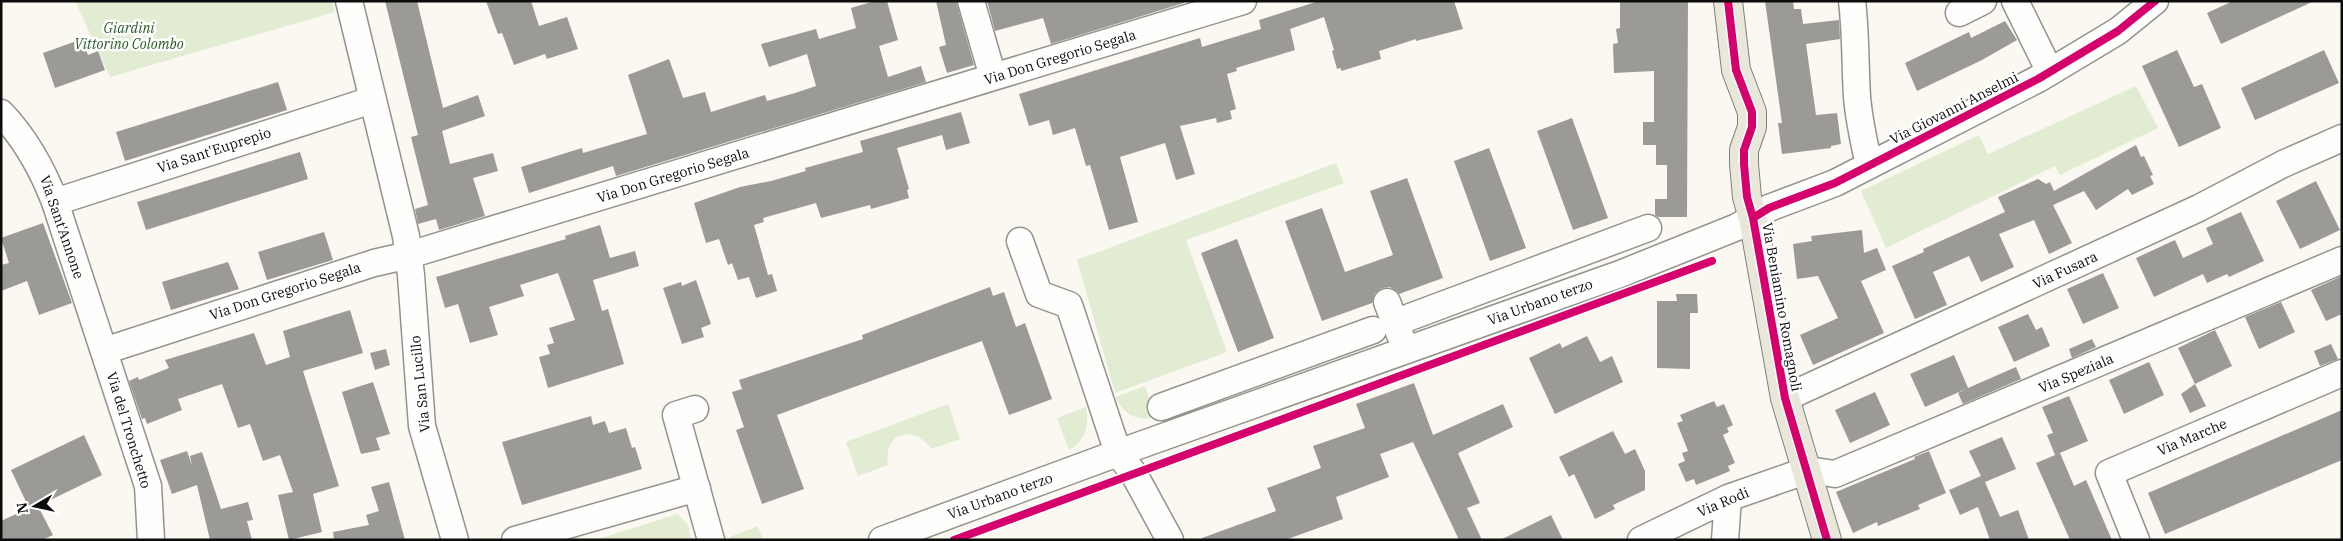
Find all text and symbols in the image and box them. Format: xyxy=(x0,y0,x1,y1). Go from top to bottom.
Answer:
park label: Giardini Vittorino Colombo xyxy=(74,19,184,53)
street label: Via Don Gregorio Segala xyxy=(982,25,1139,89)
street label: Via Giovanni Anselmi xyxy=(1887,68,2021,148)
street label: Via Sant'Euprepio xyxy=(155,123,273,177)
street label: Via Don Gregorio Segala xyxy=(595,143,752,207)
street label: Via Sant'Annone xyxy=(36,173,88,281)
street label: Via Beniamino Romagnoli xyxy=(1758,221,1806,393)
street label: Via Fusara xyxy=(2030,247,2101,293)
street label: Via Don Gregorio Segala xyxy=(207,258,363,324)
street label: Via Urbano terzo xyxy=(1485,275,1595,329)
street label: Via San Lucillo xyxy=(406,335,434,433)
street label: Via Speziala xyxy=(2036,349,2116,397)
street label: Via del Tronchetto xyxy=(103,370,155,491)
street label: Via Marche xyxy=(2154,414,2230,460)
street label: Via Urbano terzo xyxy=(945,469,1055,523)
north arrow xyxy=(10,481,60,531)
street label: Via Rodi xyxy=(1694,483,1752,521)
text: N xyxy=(12,501,32,515)

